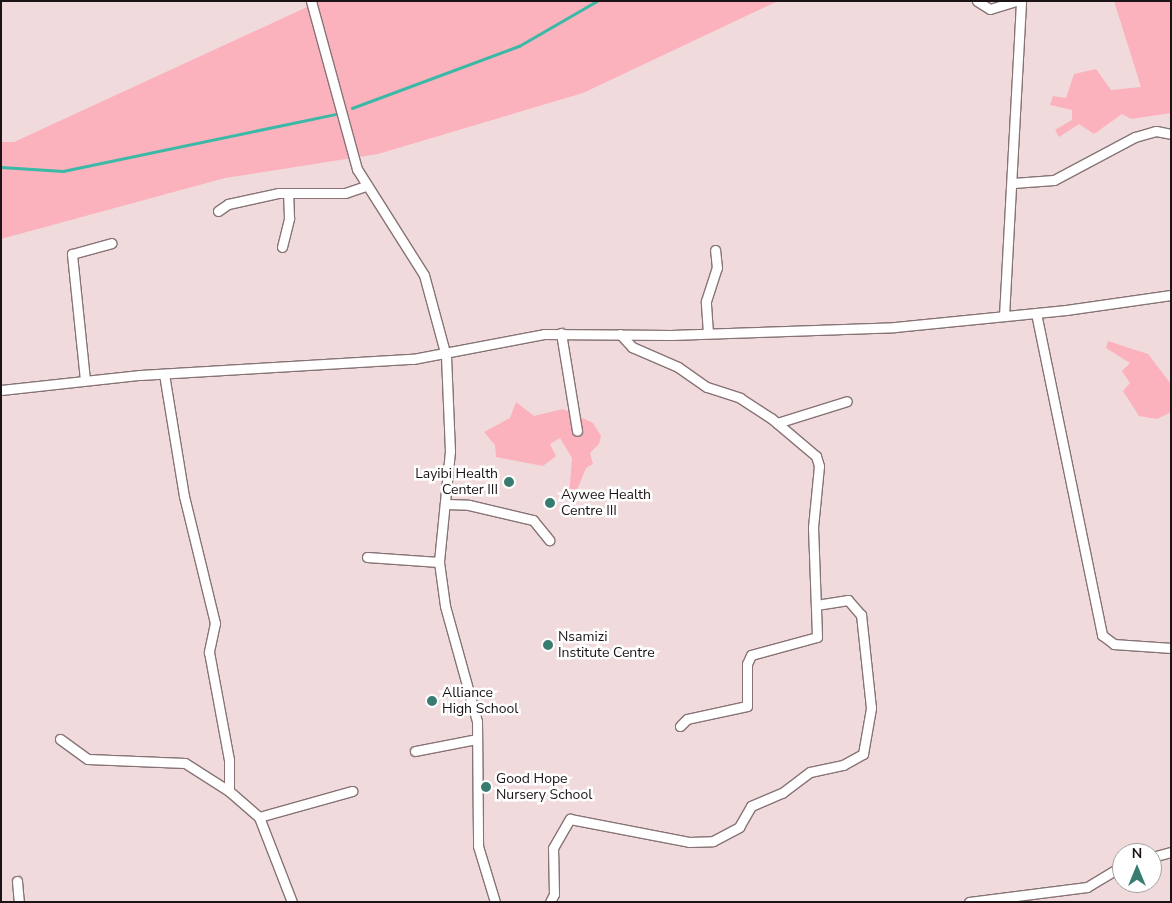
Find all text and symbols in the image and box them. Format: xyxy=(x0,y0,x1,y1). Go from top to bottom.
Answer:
place label: Layibi Health Center III xyxy=(415,466,498,498)
marker: Layibi Health Center III xyxy=(502,475,516,489)
place label: Aywee Health Centre III xyxy=(561,487,651,520)
marker: Aywee Health Centre III xyxy=(543,496,557,510)
place label: Nsamizi Institute Centre xyxy=(558,629,655,662)
marker: Nsamizi Institute Centre xyxy=(542,639,554,651)
place label: Alliance High School xyxy=(442,685,518,718)
marker: Alliance High School xyxy=(426,695,438,707)
place label: Good Hope Nursery School xyxy=(496,771,592,804)
marker: Good Hope Nursery School xyxy=(480,781,492,793)
north arrow xyxy=(1112,843,1162,893)
text: N xyxy=(1132,844,1142,863)

